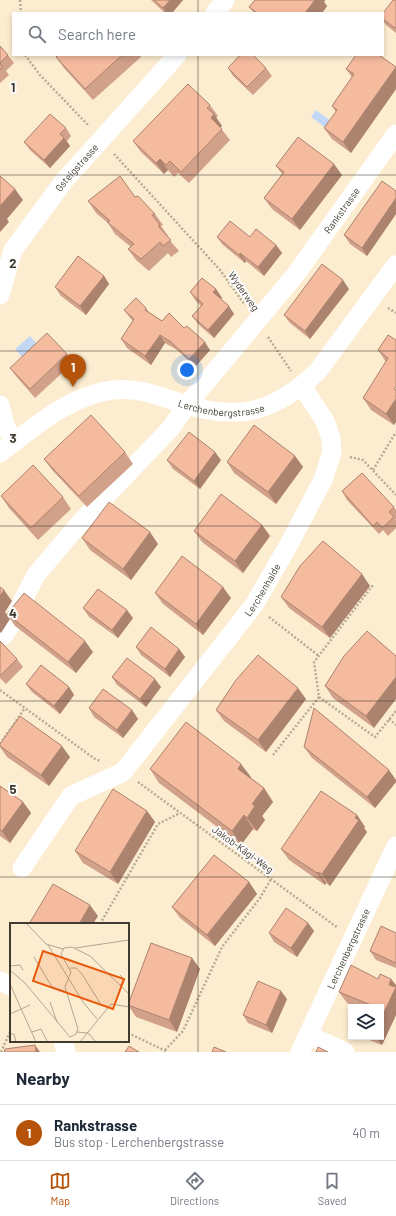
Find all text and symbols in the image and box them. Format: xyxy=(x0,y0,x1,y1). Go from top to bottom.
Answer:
search box xyxy=(12,12,384,56)
icon: search xyxy=(26,23,48,45)
text: Search here xyxy=(58,25,136,43)
text: 1 xyxy=(11,79,15,95)
street label: Gsteigstrasse xyxy=(52,141,101,194)
street label: Rankstrasse xyxy=(321,185,362,236)
text: 2 xyxy=(9,255,17,271)
street label: Wyderweg xyxy=(226,269,262,313)
pin: 1 xyxy=(60,354,86,387)
your location xyxy=(177,360,197,380)
street label: Lerchenbergstrasse xyxy=(177,397,266,419)
text: 3 xyxy=(9,430,17,446)
street label: Lerchenhalde xyxy=(242,561,283,618)
text: 4 xyxy=(9,605,17,621)
text: 5 xyxy=(9,781,17,797)
street label: Jakob-Kägi-Weg xyxy=(210,823,276,875)
street label: Lerchenbergstrasse xyxy=(324,906,372,991)
inset map xyxy=(10,923,129,1042)
map controls xyxy=(348,1004,384,1040)
button: layers xyxy=(348,1004,384,1040)
text: Nearby xyxy=(16,1068,70,1088)
text: Rankstrasse xyxy=(54,1116,137,1134)
text: 1 xyxy=(27,1125,31,1141)
text: 40 m xyxy=(352,1125,380,1141)
text: Bus stop · Lerchenbergstrasse xyxy=(54,1134,224,1150)
tab: Map xyxy=(49,1170,71,1207)
tab: Directions xyxy=(170,1170,219,1207)
tab: Saved xyxy=(318,1170,347,1207)

